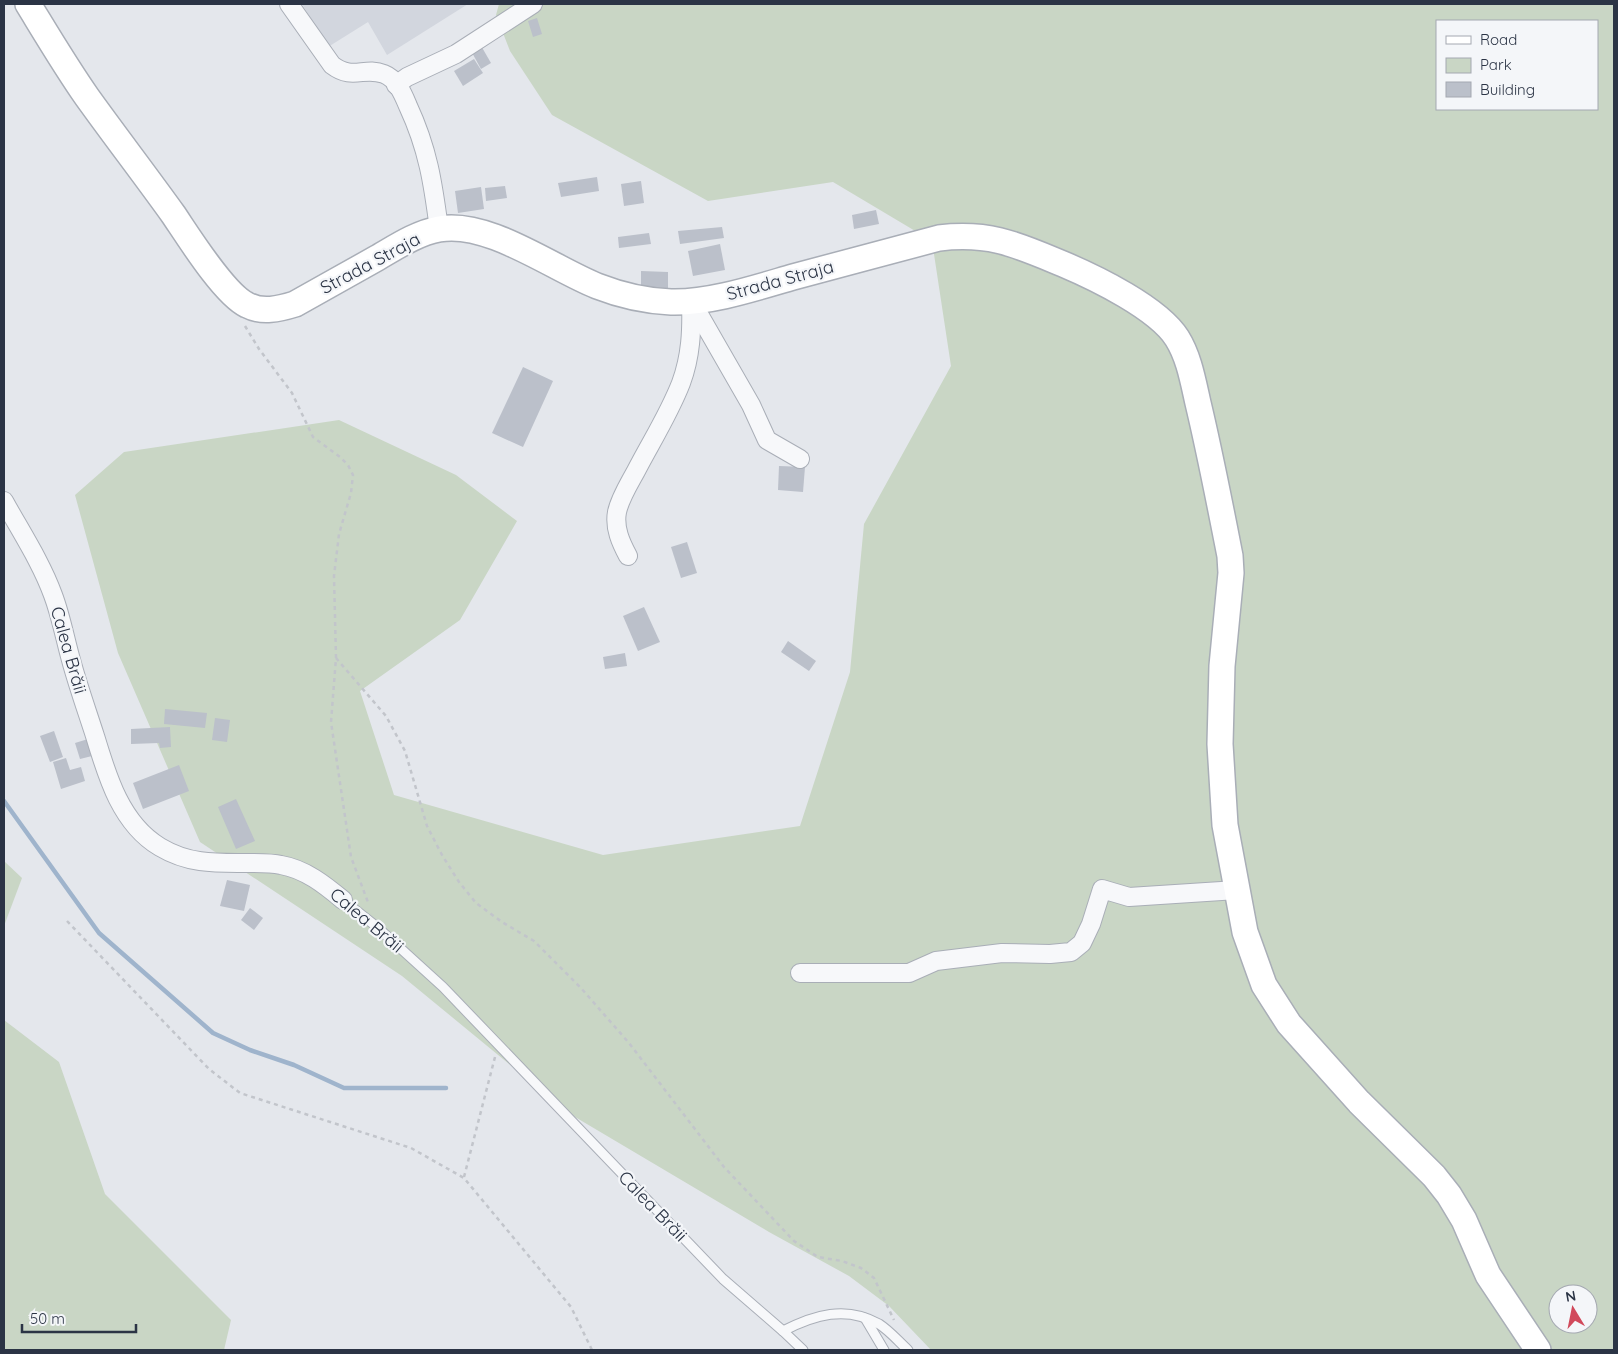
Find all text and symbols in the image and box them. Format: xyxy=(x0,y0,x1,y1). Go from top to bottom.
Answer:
legend xyxy=(1436,20,1598,110)
text: Road xyxy=(1480,30,1517,49)
text: Park xyxy=(1480,55,1512,74)
text: Building xyxy=(1480,80,1535,99)
street label: Strada Straja xyxy=(316,227,424,299)
street label: Strada Straja xyxy=(724,255,836,305)
street label: Calea Brăii xyxy=(46,604,92,696)
street label: Calea Brăii xyxy=(325,882,409,958)
street label: Calea Brăii xyxy=(614,1166,692,1246)
north arrow xyxy=(1548,1284,1598,1334)
text: N xyxy=(1564,1286,1577,1306)
scale bar xyxy=(22,1302,136,1334)
text: 50 m xyxy=(30,1309,65,1328)

